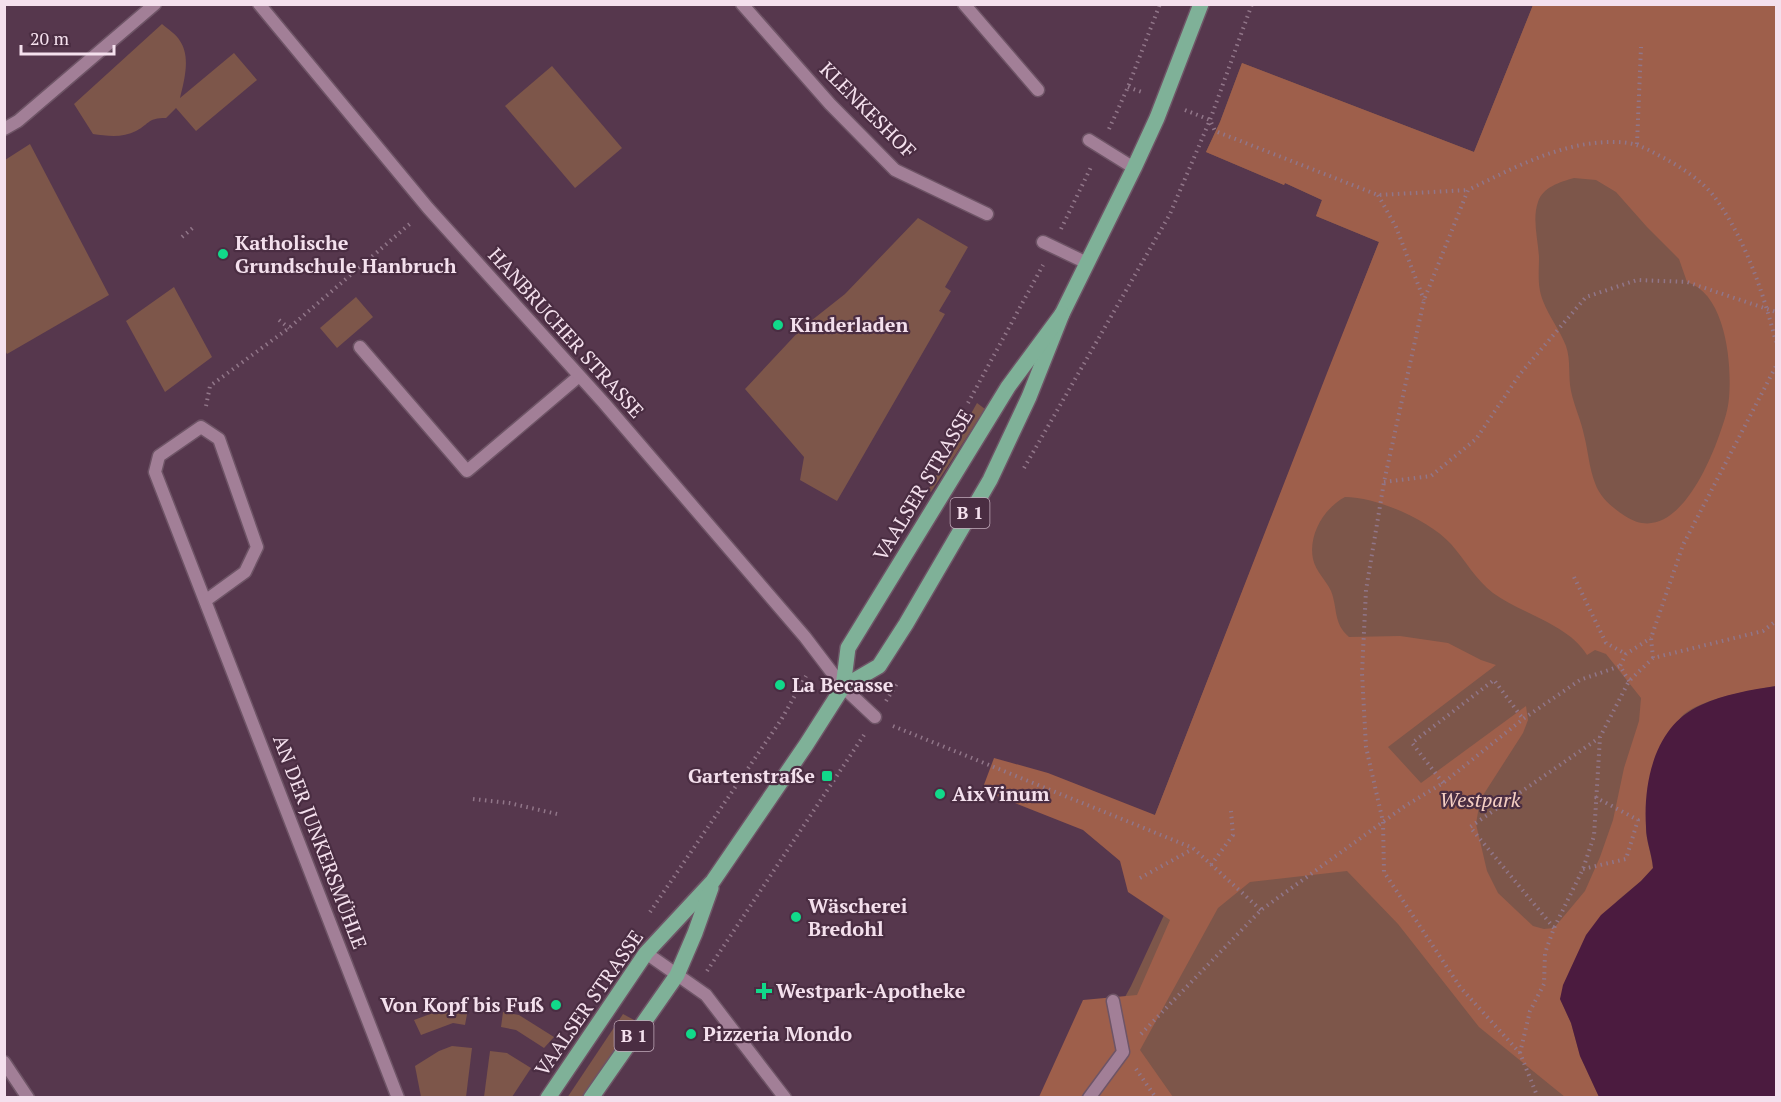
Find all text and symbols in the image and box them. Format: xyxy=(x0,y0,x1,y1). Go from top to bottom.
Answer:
scale bar xyxy=(21,18,114,56)
text: 20 m xyxy=(30,26,70,50)
street label: KLENKESHOF xyxy=(814,56,922,164)
place label: Katholische Grundschule Hanbruch xyxy=(235,229,457,279)
street label: HANBRUCHER STRASSE xyxy=(483,242,650,424)
marker: Katholische Grundschule Hanbruch xyxy=(216,247,230,261)
place label: Kinderladen xyxy=(790,311,909,338)
marker: Kinderladen xyxy=(771,318,785,332)
street label: VAALSER STRASSE xyxy=(867,404,979,566)
road number: B 1 xyxy=(950,498,990,528)
place label: La Becasse xyxy=(792,671,894,698)
marker: La Becasse xyxy=(773,678,787,692)
street label: AN DER JUNKERSMÜHLE xyxy=(267,731,374,953)
place label: Gartenstraße xyxy=(688,762,815,789)
marker: Gartenstraße xyxy=(820,769,834,783)
place label: AixVinum xyxy=(952,780,1050,807)
park label: Westpark xyxy=(1440,786,1521,813)
marker: AixVinum xyxy=(933,787,947,801)
place label: Wäscherei Bredohl xyxy=(808,892,908,942)
marker: Wäscherei Bredohl xyxy=(789,910,803,924)
street label: VAALSER STRASSE xyxy=(528,924,649,1081)
place label: Westpark-Apotheke xyxy=(776,977,966,1004)
marker: Westpark-Apotheke xyxy=(757,984,771,998)
place label: Von Kopf bis Fuß xyxy=(380,991,544,1018)
marker: Von Kopf bis Fuß xyxy=(549,998,563,1012)
place label: Pizzeria Mondo xyxy=(703,1020,852,1047)
road number: B 1 xyxy=(614,1021,654,1051)
marker: Pizzeria Mondo xyxy=(684,1027,698,1041)

